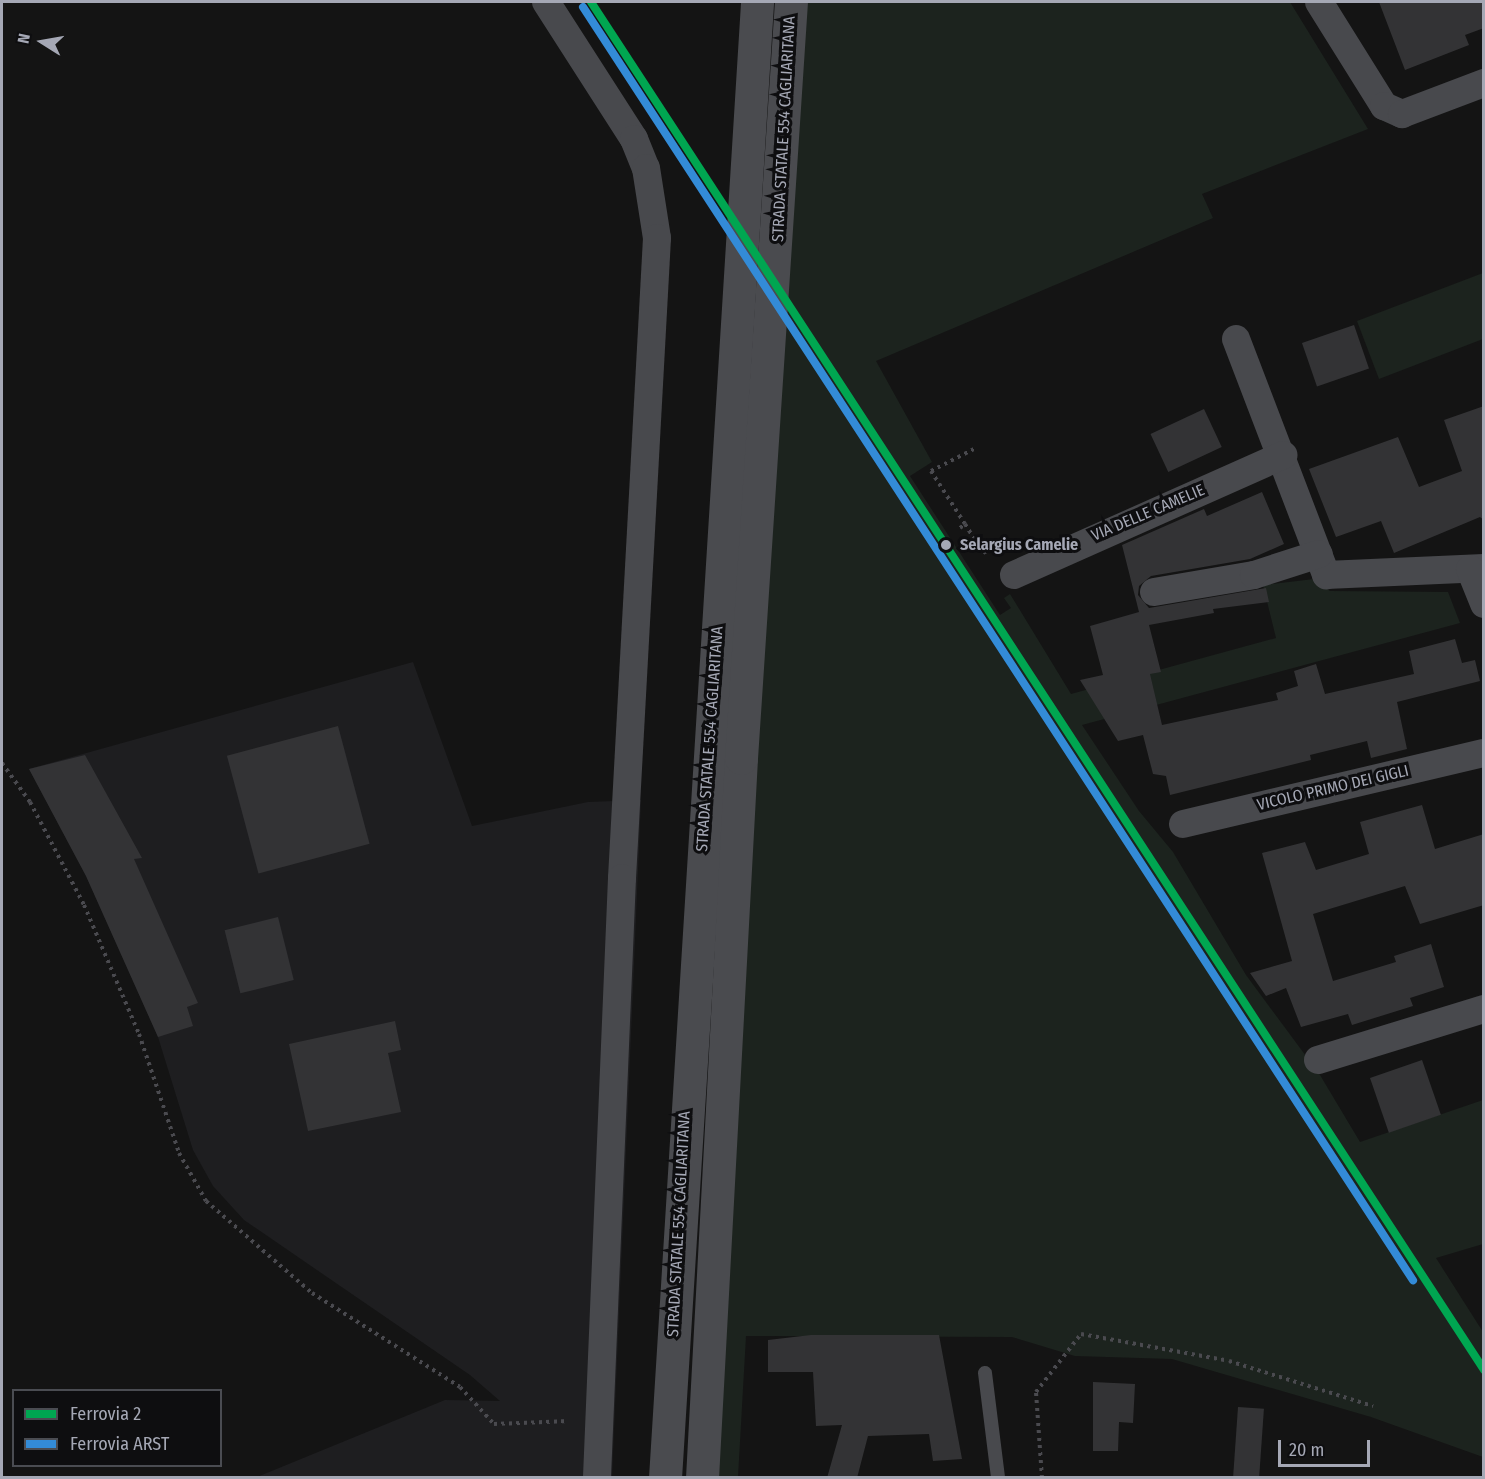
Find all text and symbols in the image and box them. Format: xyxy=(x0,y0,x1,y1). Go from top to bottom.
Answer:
north arrow xyxy=(12,12,72,72)
street label: STRADA STATALE 554 CAGLIARITANA xyxy=(768,16,800,242)
text: N xyxy=(14,32,34,45)
street label: VIA DELLE CAMELIE xyxy=(1089,481,1207,545)
place label: Selargius Camelie xyxy=(960,535,1078,555)
marker: Selargius Camelie xyxy=(937,536,955,554)
street label: STRADA STATALE 554 CAGLIARITANA xyxy=(693,626,727,852)
street label: VICOLO PRIMO DEI GIGLI xyxy=(1255,761,1411,815)
street label: STRADA STATALE 554 CAGLIARITANA xyxy=(663,1111,695,1337)
legend xyxy=(12,1389,222,1467)
text: Ferrovia 2 xyxy=(70,1403,141,1425)
scale bar xyxy=(1281,1428,1372,1466)
text: Ferrovia ARST xyxy=(70,1433,169,1455)
text: 20 m xyxy=(1289,1439,1324,1461)

